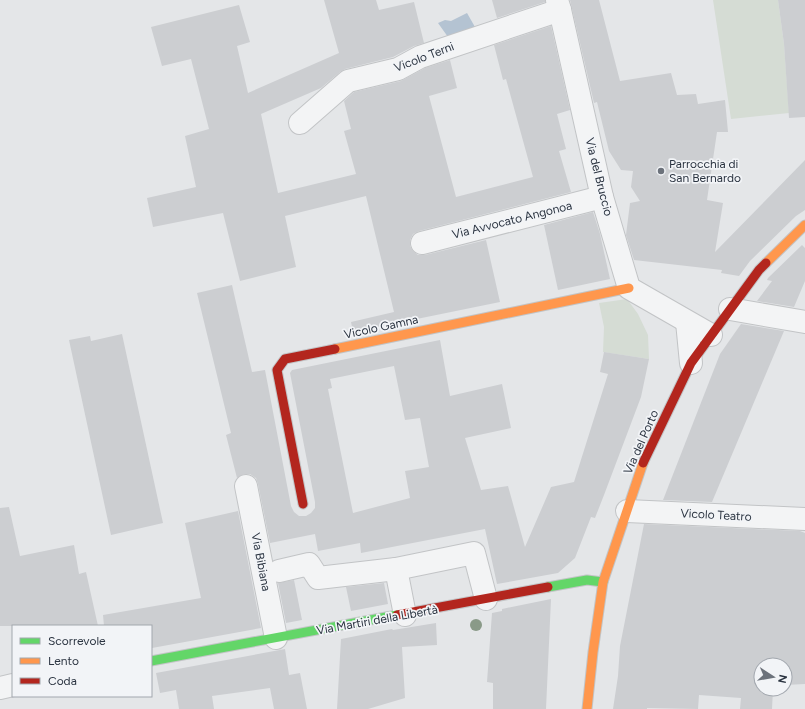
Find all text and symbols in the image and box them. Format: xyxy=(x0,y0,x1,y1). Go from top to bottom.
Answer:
street label: Vicolo Terni xyxy=(392,39,456,75)
street label: Via del Bruccio xyxy=(583,136,616,218)
place label: Parrocchia di San Bernardo xyxy=(669,157,741,185)
marker: Parrocchia di San Bernardo xyxy=(656,166,666,176)
street label: Via Avvocato Angonoa xyxy=(451,198,573,242)
street label: Vicolo Gamna xyxy=(343,312,419,342)
street label: Via del Porto xyxy=(621,408,661,476)
street label: Vicolo Teatro xyxy=(680,506,752,524)
street label: Via Bibiana xyxy=(248,532,274,592)
street label: Via Martiri della Libertà xyxy=(315,602,439,638)
legend xyxy=(12,625,152,697)
text: Scorrevole xyxy=(48,634,106,648)
text: Lento xyxy=(48,654,79,668)
north arrow xyxy=(753,657,793,697)
text: N xyxy=(775,673,790,684)
text: Coda xyxy=(48,674,77,688)

